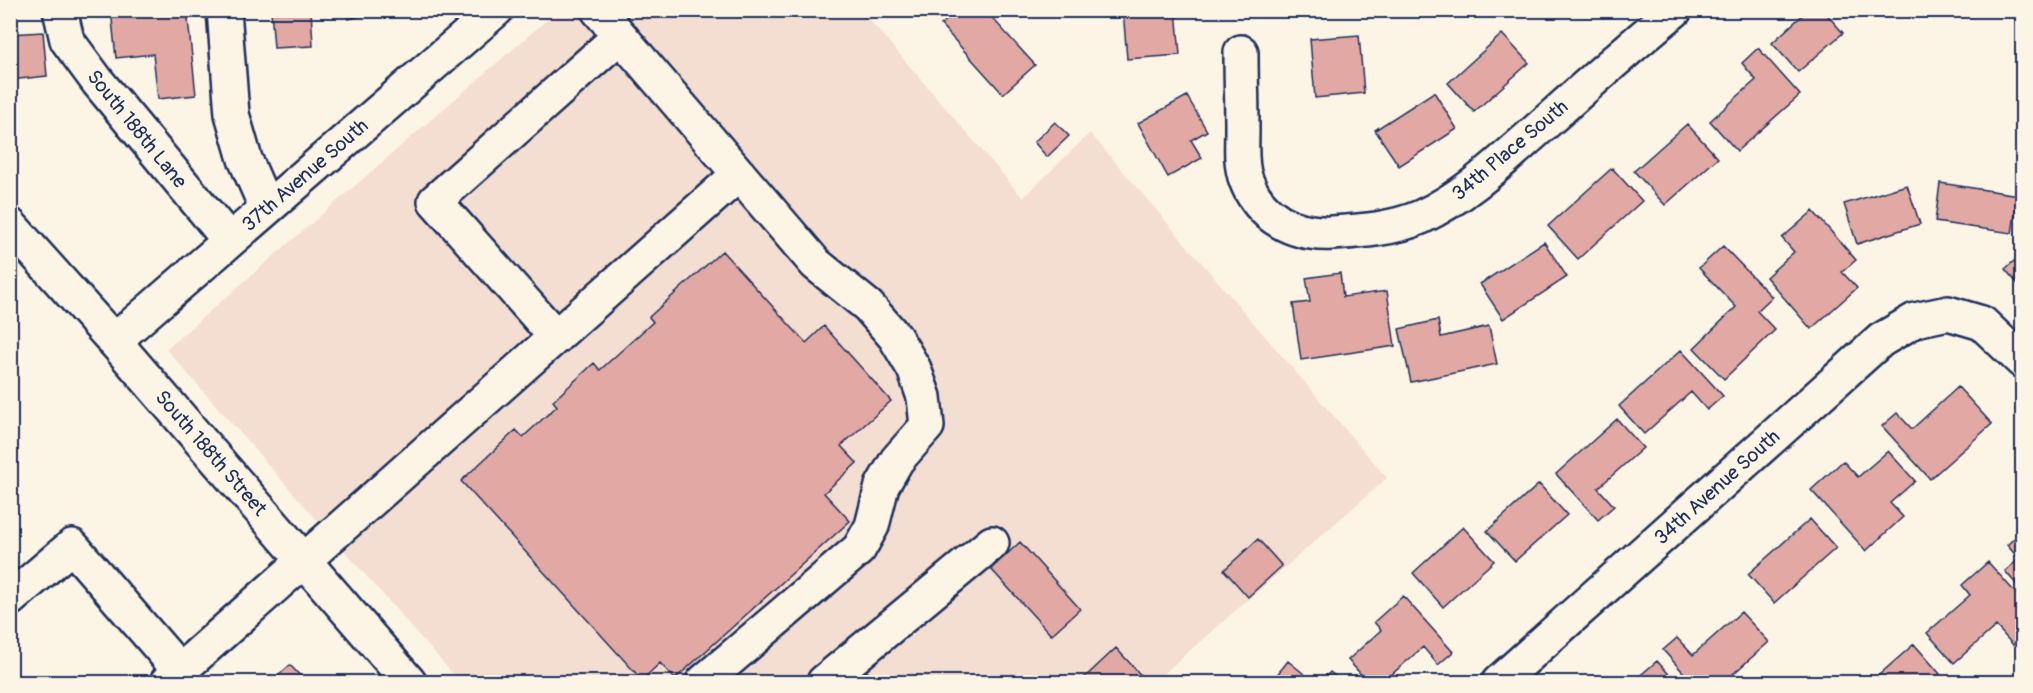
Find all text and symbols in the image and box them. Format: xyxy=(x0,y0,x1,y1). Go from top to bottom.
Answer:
street label: South 188th Lane xyxy=(82,65,192,193)
street label: 34th Place South xyxy=(1447,94,1573,206)
street label: 37th Avenue South xyxy=(237,113,373,237)
street label: South 188th Street xyxy=(150,385,273,522)
street label: 34th Avenue South xyxy=(1649,424,1785,550)

